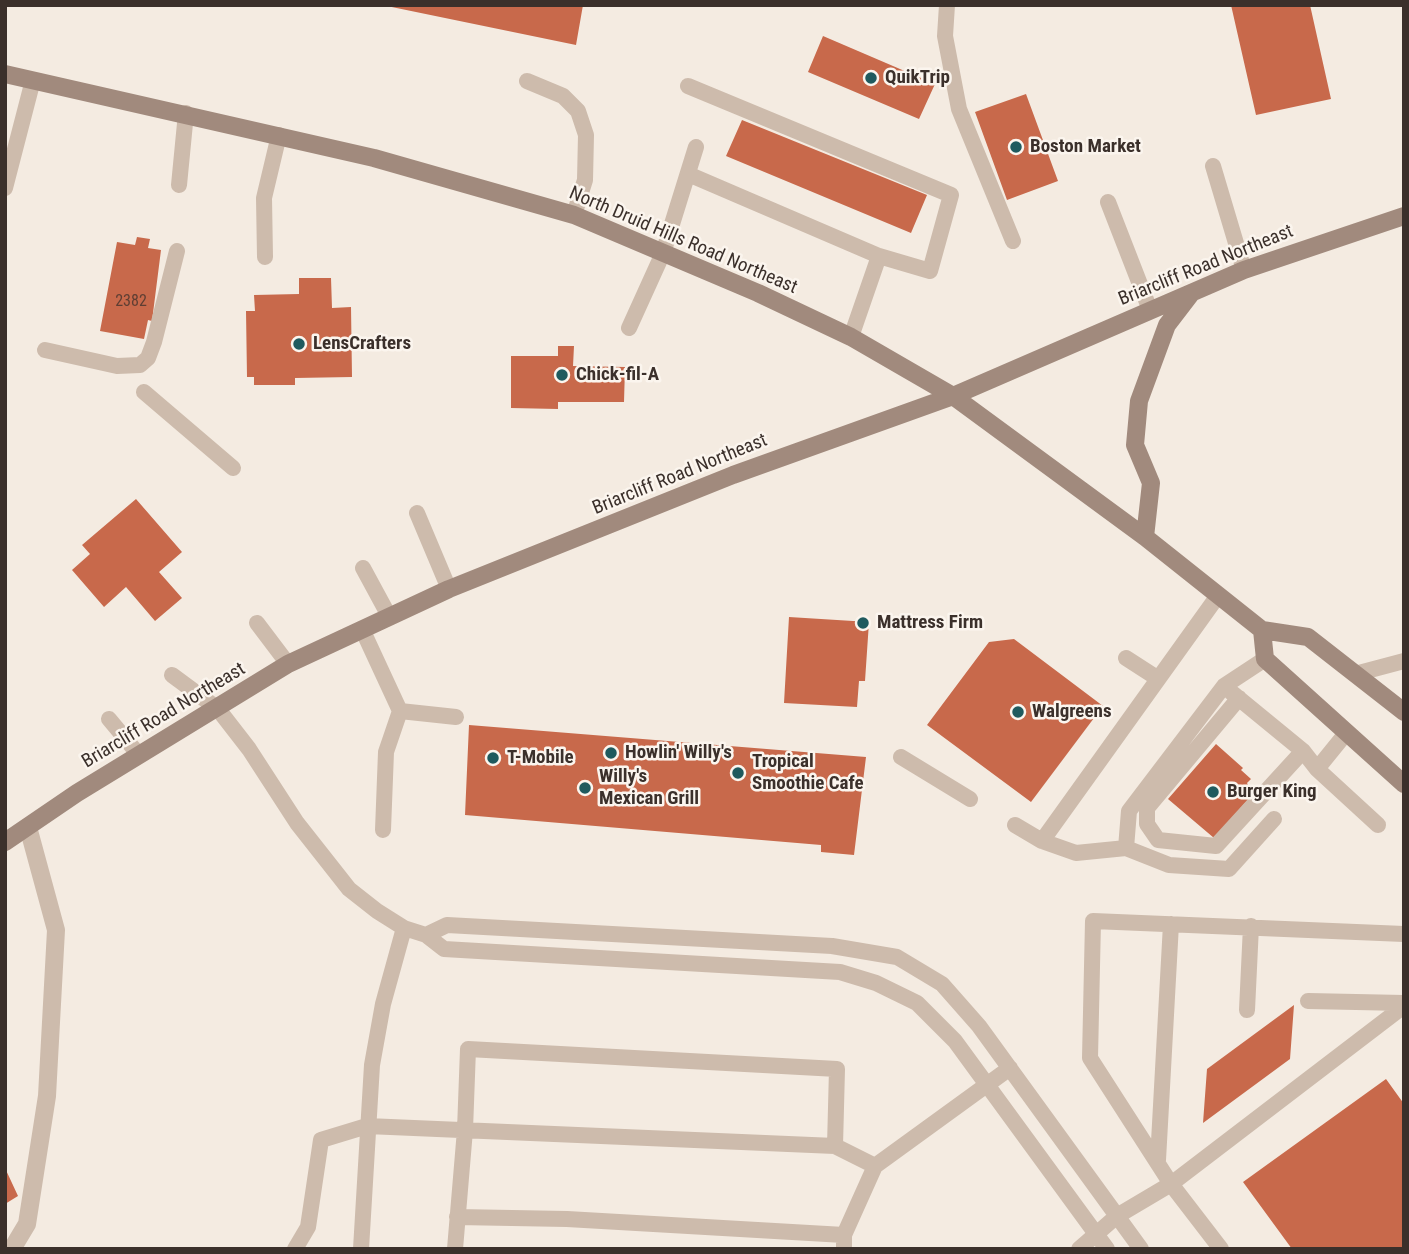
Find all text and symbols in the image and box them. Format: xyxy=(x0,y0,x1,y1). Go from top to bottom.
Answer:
place label: QuikTrip xyxy=(885,67,950,89)
marker: QuikTrip xyxy=(863,70,879,86)
place label: Boston Market xyxy=(1030,136,1141,158)
marker: Boston Market xyxy=(1008,139,1024,155)
street label: North Druid Hills Road Northeast xyxy=(565,182,801,300)
street label: Briarcliff Road Northeast xyxy=(1115,221,1297,311)
house number: 2382 xyxy=(115,292,147,312)
place label: LensCrafters xyxy=(313,333,411,355)
marker: LensCrafters xyxy=(291,336,307,352)
place label: Chick-fil-A xyxy=(576,364,659,386)
marker: Chick-fil-A xyxy=(554,367,570,383)
street label: Briarcliff Road Northeast xyxy=(589,430,771,520)
place label: Mattress Firm xyxy=(877,612,983,634)
marker: Mattress Firm xyxy=(855,615,871,631)
street label: Briarcliff Road Northeast xyxy=(78,658,250,774)
place label: Walgreens xyxy=(1032,701,1112,723)
marker: Walgreens xyxy=(1010,704,1026,720)
place label: Howlin' Willy's xyxy=(625,742,732,764)
marker: Howlin' Willy's xyxy=(603,745,619,761)
place label: T-Mobile xyxy=(507,747,574,769)
marker: T-Mobile xyxy=(485,750,501,766)
place label: Tropical Smoothie Cafe xyxy=(752,751,864,795)
marker: Tropical Smoothie Cafe xyxy=(730,765,746,781)
place label: Willy's Mexican Grill xyxy=(599,766,699,810)
marker: Willy's Mexican Grill xyxy=(577,780,593,796)
place label: Burger King xyxy=(1227,781,1317,803)
marker: Burger King xyxy=(1205,784,1221,800)

